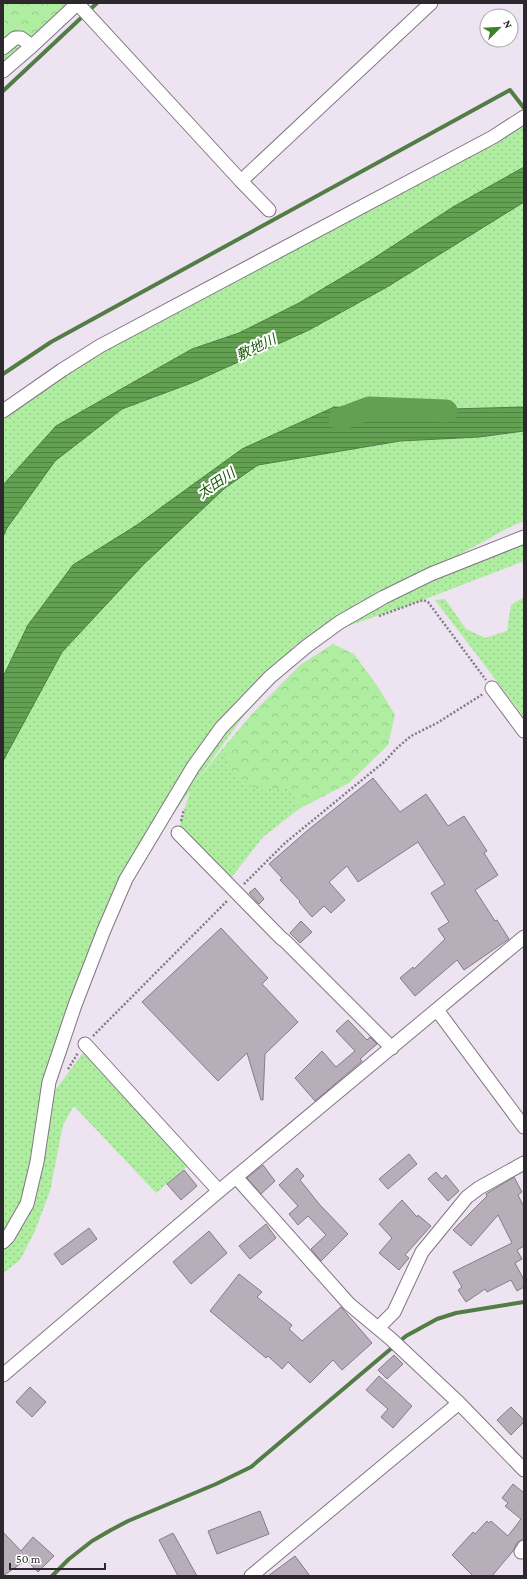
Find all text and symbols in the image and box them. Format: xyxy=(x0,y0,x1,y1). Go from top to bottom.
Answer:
north arrow xyxy=(479,8,519,48)
text: N xyxy=(501,18,515,30)
water label: 敷地川 xyxy=(234,330,280,363)
water label: 太田川 xyxy=(194,464,240,501)
scale bar xyxy=(10,1545,105,1571)
text: 50 m xyxy=(16,1552,41,1566)

